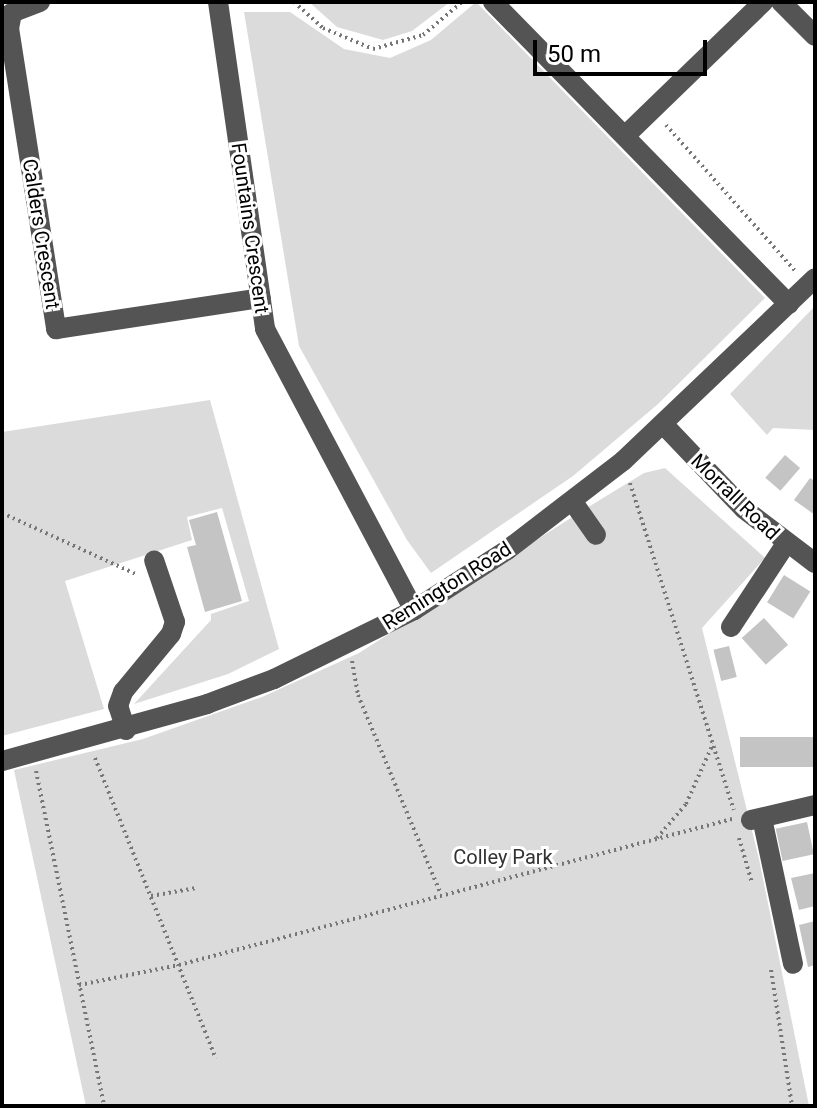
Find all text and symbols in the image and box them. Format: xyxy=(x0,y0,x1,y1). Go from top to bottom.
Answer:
scale bar xyxy=(537,24,711,74)
text: 50 m xyxy=(547,40,601,68)
street label: Fountains Crescent xyxy=(226,141,274,315)
street label: Calders Crescent xyxy=(17,157,65,311)
street label: Morrall Road xyxy=(686,449,784,545)
street label: Remington Road xyxy=(378,537,516,635)
park label: Colley Park xyxy=(453,845,553,869)

